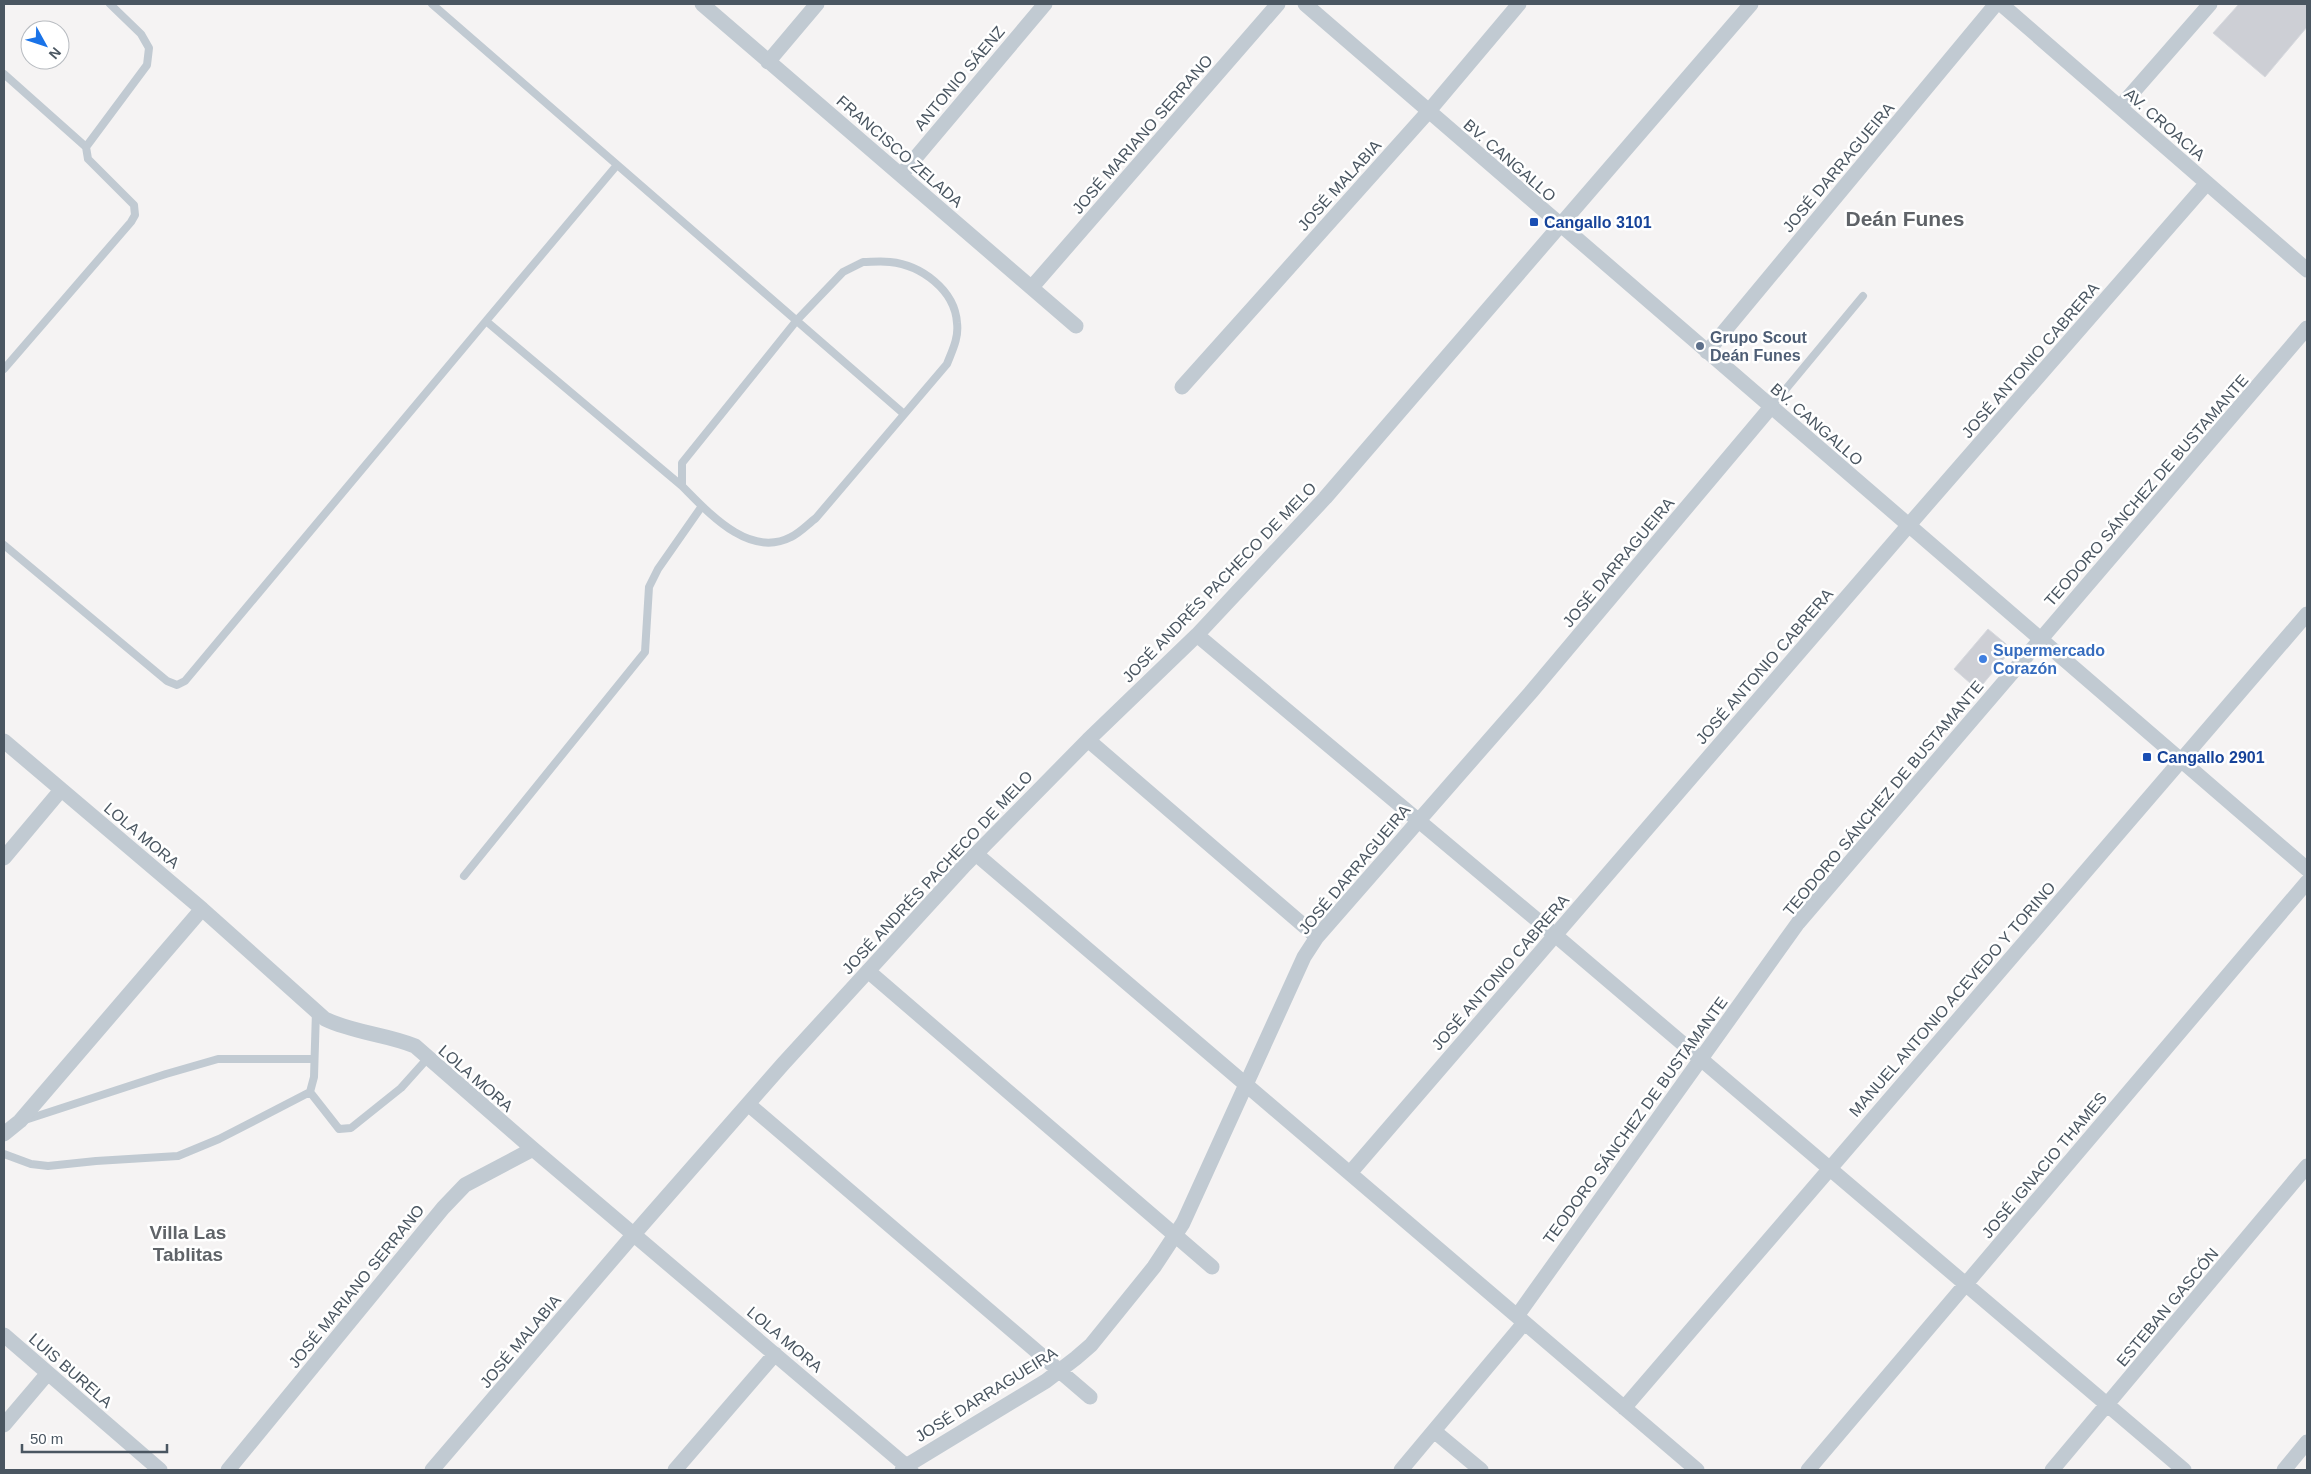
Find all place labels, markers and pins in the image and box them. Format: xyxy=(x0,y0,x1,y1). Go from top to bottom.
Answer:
place label: Cangallo 3101 xyxy=(1544,214,1652,231)
marker: Cangallo 3101 xyxy=(1528,216,1540,228)
place label: Grupo Scout Deán Funes xyxy=(1710,329,1808,364)
marker: Grupo Scout Deán Funes xyxy=(1694,340,1706,352)
place label: Supermercado Corazón xyxy=(1993,642,2105,677)
marker: Supermercado Corazón xyxy=(1977,653,1989,665)
place label: Cangallo 2901 xyxy=(2157,749,2265,766)
marker: Cangallo 2901 xyxy=(2141,751,2153,763)

